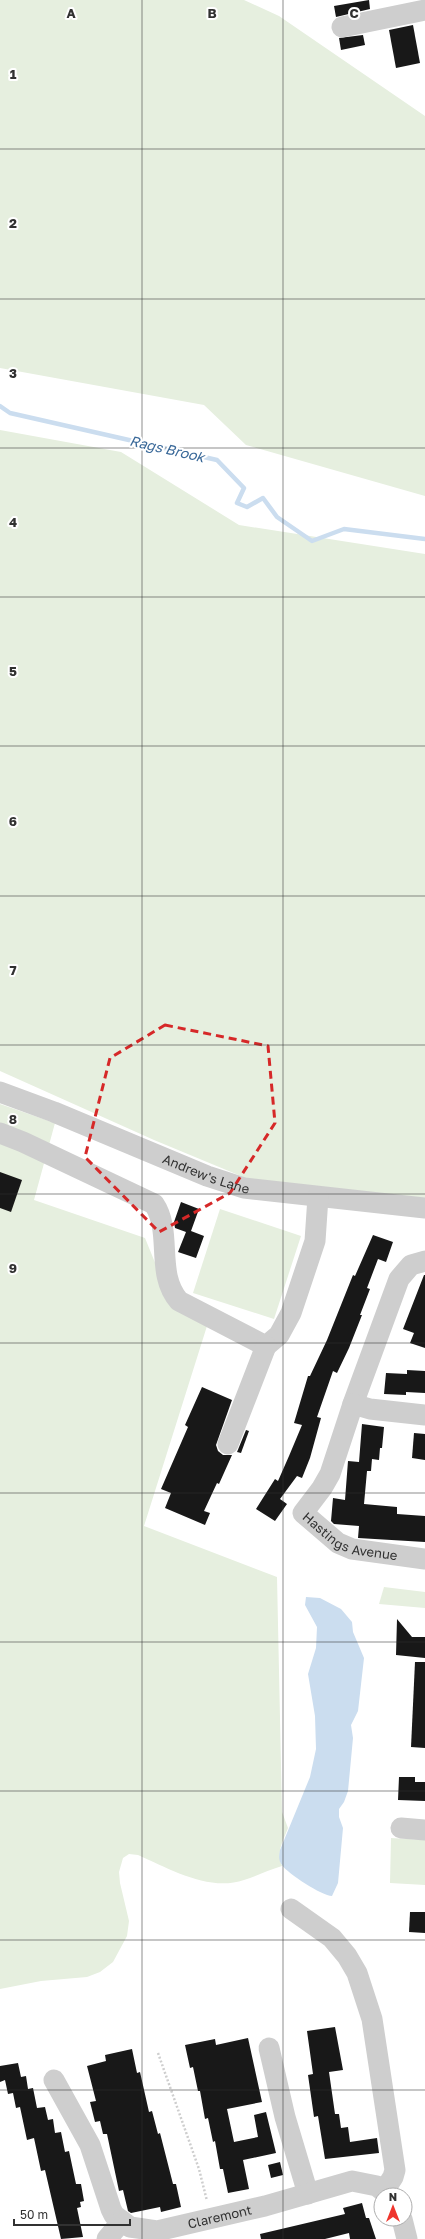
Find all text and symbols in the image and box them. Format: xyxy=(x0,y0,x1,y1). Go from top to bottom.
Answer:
text: A xyxy=(66,5,76,21)
text: B xyxy=(207,5,217,21)
text: C xyxy=(349,5,359,21)
text: 1 xyxy=(10,66,17,82)
text: 2 xyxy=(9,215,17,231)
text: 3 xyxy=(9,365,17,381)
water label: Rags Brook xyxy=(128,432,208,466)
text: 4 xyxy=(9,514,17,530)
text: 5 xyxy=(9,663,17,679)
text: 6 xyxy=(9,813,17,829)
text: 7 xyxy=(9,962,17,978)
text: 8 xyxy=(9,1111,17,1127)
street label: Andrew's Lane xyxy=(160,1150,250,1197)
text: 9 xyxy=(9,1260,17,1276)
street label: Hastings Avenue xyxy=(300,1508,399,1563)
north arrow xyxy=(373,2187,413,2227)
text: N xyxy=(389,2190,397,2203)
scale bar xyxy=(14,2201,130,2227)
street label: Claremont xyxy=(186,2201,253,2232)
text: 50 m xyxy=(20,2207,48,2222)

